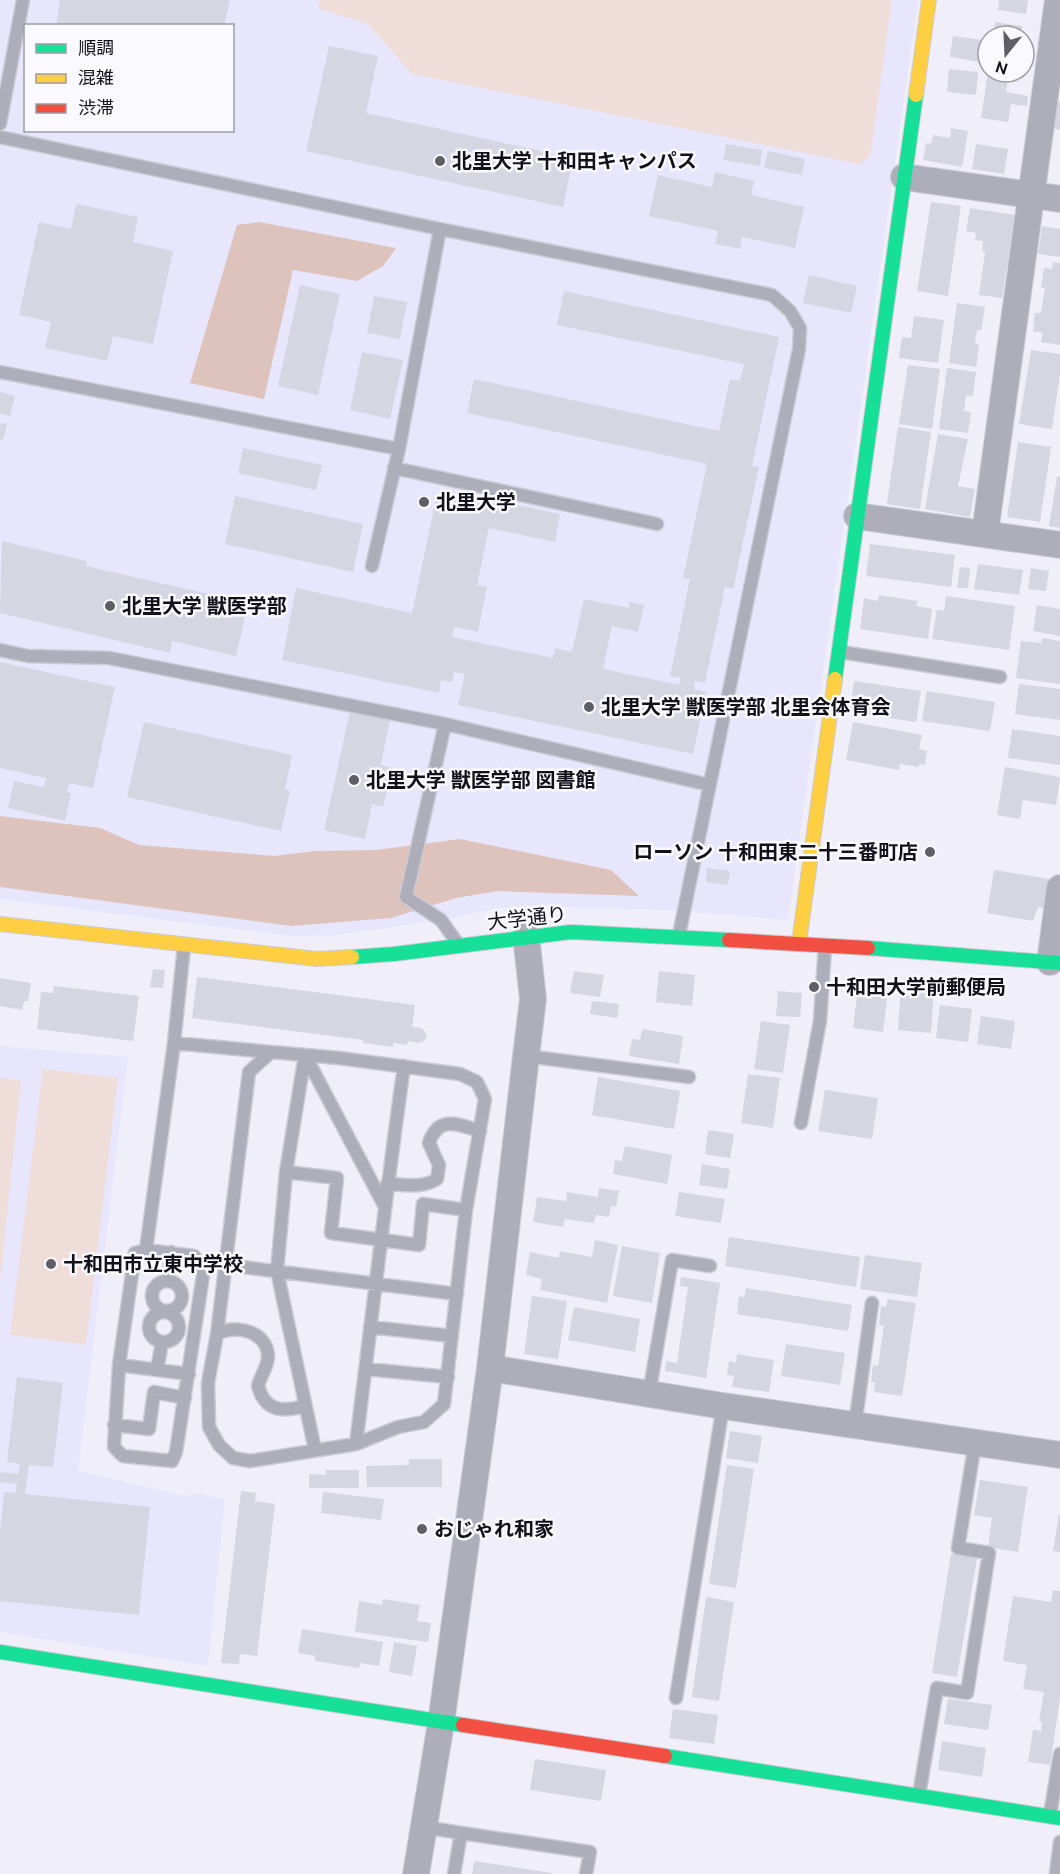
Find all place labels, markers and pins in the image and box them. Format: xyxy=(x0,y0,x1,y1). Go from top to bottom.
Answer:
place label: 北里大学 十和田キャンパス xyxy=(452,149,697,172)
marker: 北里大学 十和田キャンパス xyxy=(433,154,447,168)
place label: 北里大学 xyxy=(436,490,516,513)
marker: 北里大学 xyxy=(417,495,431,509)
place label: 北里大学 獣医学部 xyxy=(122,594,287,617)
marker: 北里大学 獣医学部 xyxy=(103,599,117,613)
place label: 北里大学 獣医学部 北里会体育会 xyxy=(601,695,890,718)
marker: 北里大学 獣医学部 北里会体育会 xyxy=(582,700,596,714)
place label: 北里大学 獣医学部 図書館 xyxy=(366,768,595,791)
marker: 北里大学 獣医学部 図書館 xyxy=(347,773,361,787)
place label: ローソン 十和田東二十三番町店 xyxy=(633,840,918,863)
marker: ローソン 十和田東二十三番町店 xyxy=(923,845,937,859)
place label: 十和田大学前郵便局 xyxy=(826,975,1006,998)
marker: 十和田大学前郵便局 xyxy=(807,980,821,994)
place label: 十和田市立東中学校 xyxy=(63,1252,243,1275)
marker: 十和田市立東中学校 xyxy=(44,1257,58,1271)
place label: おじゃれ和家 xyxy=(434,1517,554,1540)
marker: おじゃれ和家 xyxy=(415,1522,429,1536)

